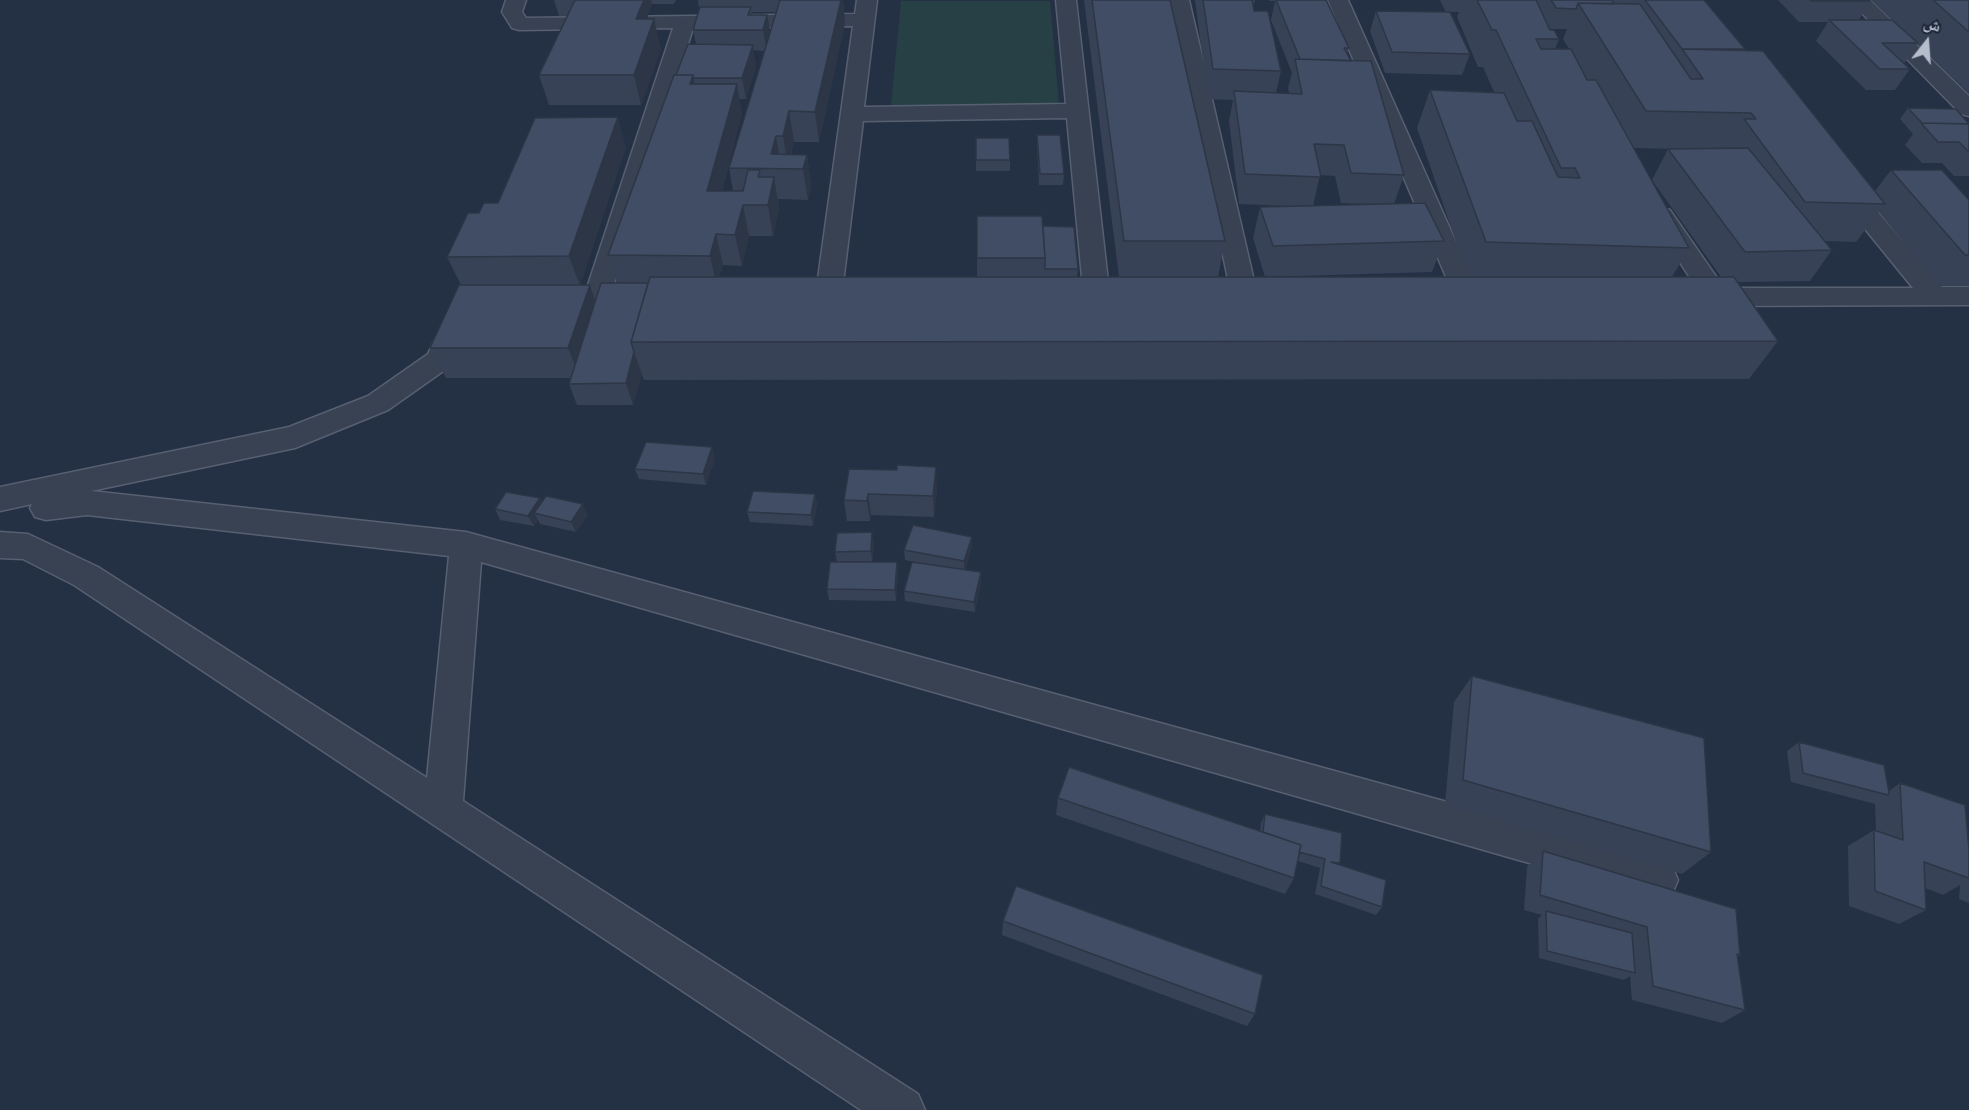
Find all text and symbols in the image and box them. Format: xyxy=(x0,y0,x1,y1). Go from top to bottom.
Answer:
north arrow xyxy=(1897,12,1957,72)
text: ش xyxy=(1922,13,1943,36)

